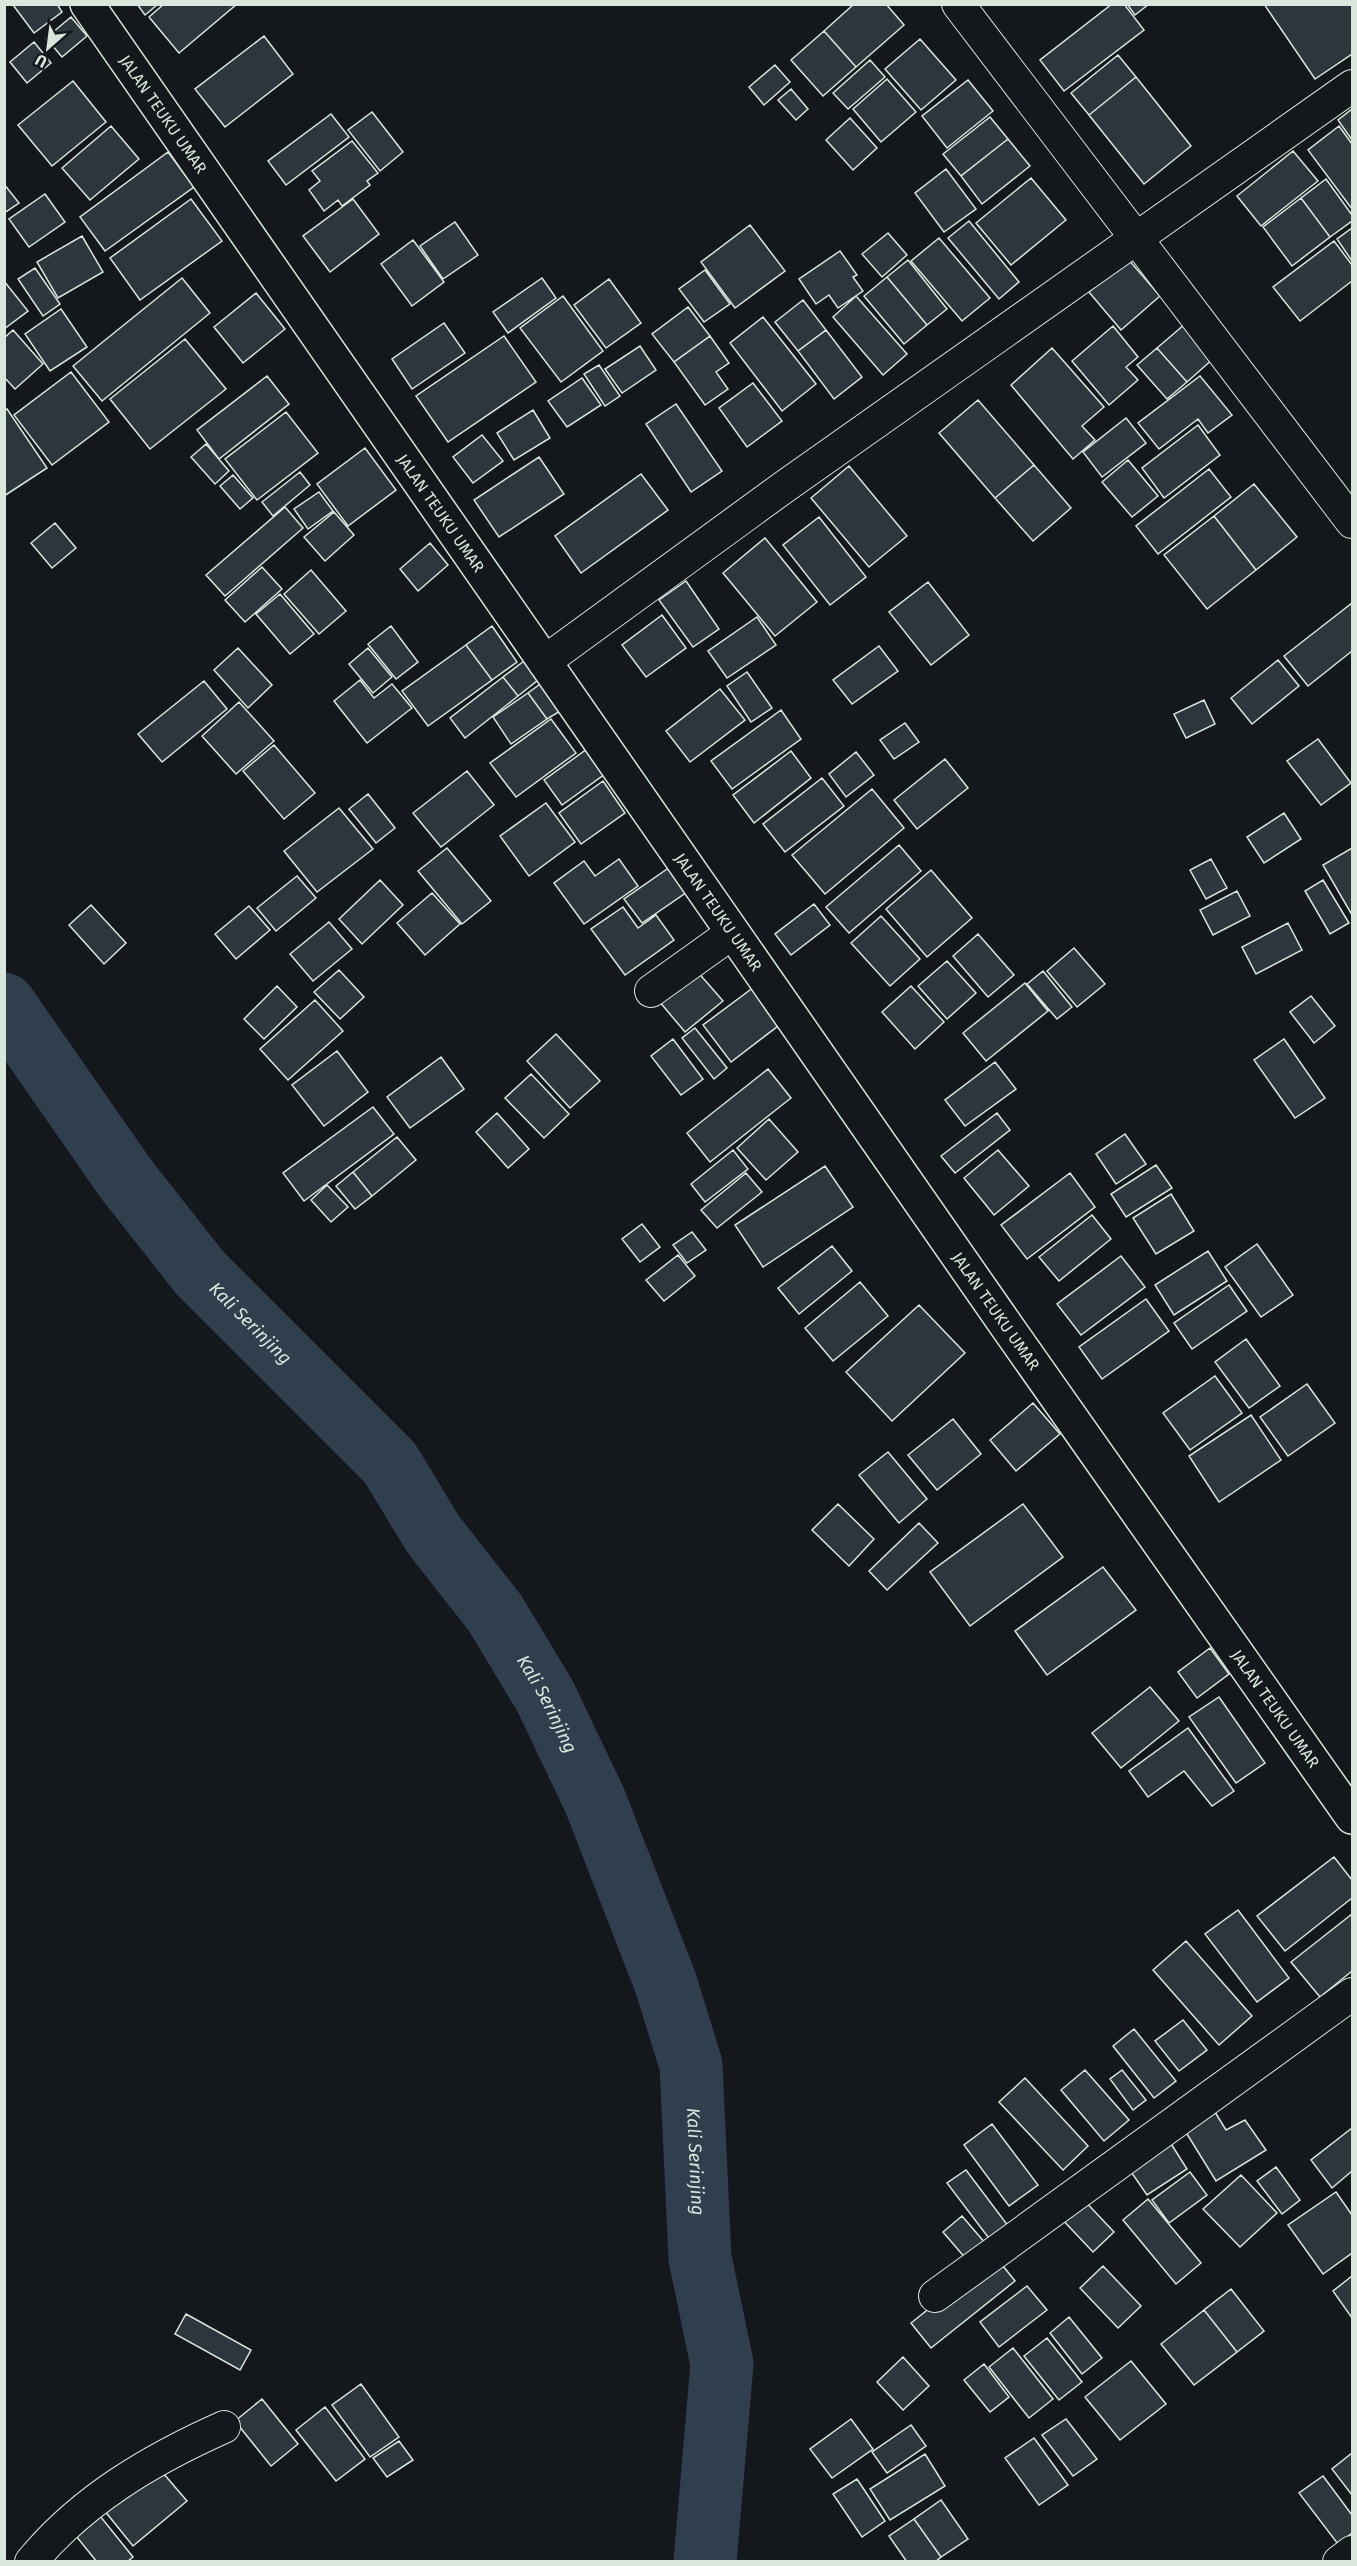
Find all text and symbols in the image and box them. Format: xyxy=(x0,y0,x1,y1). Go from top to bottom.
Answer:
north arrow xyxy=(18,18,78,78)
text: U xyxy=(32,50,50,72)
street label: JALAN TEUKU UMAR xyxy=(116,51,211,177)
street label: JALAN TEUKU UMAR xyxy=(393,450,489,576)
street label: JALAN TEUKU UMAR xyxy=(671,849,766,975)
street label: JALAN TEUKU UMAR xyxy=(948,1248,1044,1374)
water label: Kali Serinjing xyxy=(204,1277,296,1369)
street label: JALAN TEUKU UMAR xyxy=(1228,1646,1324,1771)
water label: Kali Serinjing xyxy=(512,1651,582,1757)
water label: Kali Serinjing xyxy=(682,2107,709,2216)

